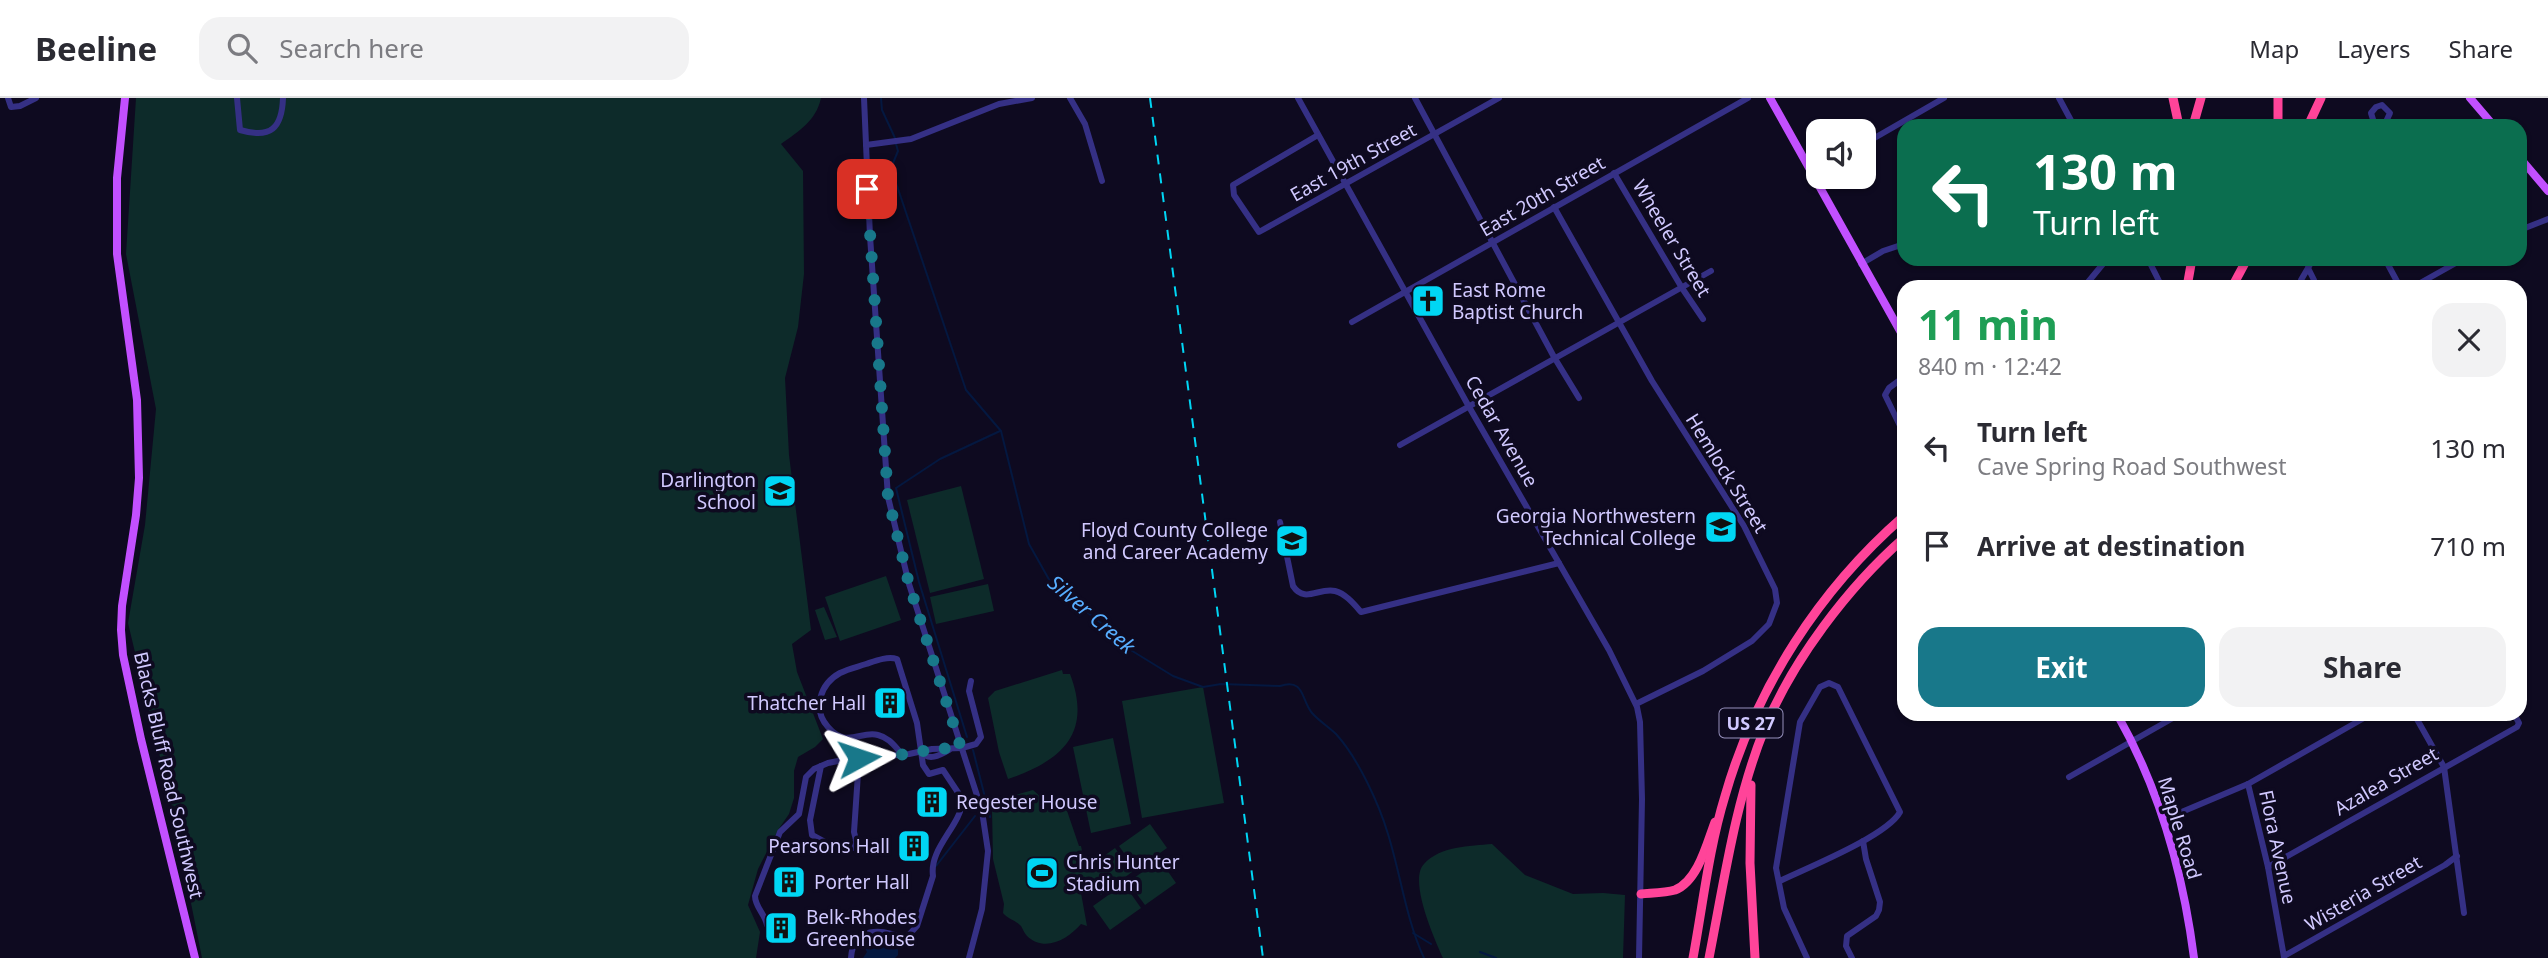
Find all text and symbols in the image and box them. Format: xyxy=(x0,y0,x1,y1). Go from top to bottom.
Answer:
search box xyxy=(199,17,689,80)
text: Beeline xyxy=(35,26,157,71)
icon: search xyxy=(223,29,261,67)
text: Search here xyxy=(279,30,424,66)
text: Map xyxy=(2249,32,2299,65)
text: Layers xyxy=(2337,32,2411,65)
text: Share xyxy=(2449,32,2513,65)
street label: East 19th Street xyxy=(1285,117,1421,207)
map controls xyxy=(1806,119,1876,189)
button: sound xyxy=(1806,119,1876,189)
text: 130 m xyxy=(2033,138,2178,204)
icon: left xyxy=(1918,147,2009,238)
street label: East 20th Street xyxy=(1475,150,1609,242)
pin xyxy=(837,159,897,219)
icon: arrive xyxy=(848,170,886,208)
street label: Wheeler Street xyxy=(1627,175,1717,302)
text: Turn left xyxy=(2033,201,2159,244)
place label: East Rome Baptist Church xyxy=(1452,277,1583,325)
church icon: East Rome Baptist Church xyxy=(1409,282,1447,320)
text: 11 min xyxy=(1918,295,2058,352)
button: close xyxy=(2432,303,2506,377)
text: 840 m · 12:42 xyxy=(1918,350,2062,382)
street label: Cedar Avenue xyxy=(1460,371,1544,491)
street label: Hemlock Street xyxy=(1680,408,1774,538)
text: Turn left xyxy=(1977,414,2088,450)
icon: left xyxy=(1918,429,1956,467)
text: 130 m xyxy=(2430,430,2506,466)
text: Cave Spring Road Southwest xyxy=(1977,450,2287,482)
place label: Darlington School xyxy=(660,467,756,515)
school or university icon: Darlington School xyxy=(761,472,799,510)
place label: Georgia Northwestern Technical College xyxy=(1496,503,1696,551)
school or university icon: Georgia Northwestern Technical College xyxy=(1702,508,1740,546)
place label: Floyd County College and Career Academy xyxy=(1081,517,1268,565)
school or university icon: Floyd County College and Career Academy xyxy=(1273,522,1311,560)
icon: arrive xyxy=(1918,527,1956,565)
text: Arrive at destination xyxy=(1977,528,2246,564)
text: 710 m xyxy=(2430,528,2506,564)
water label: Silver Creek xyxy=(1042,568,1143,661)
button: Exit xyxy=(1918,627,2205,707)
button: Share xyxy=(2219,627,2506,707)
street label: Blacks Bluff Road Southwest xyxy=(128,649,210,901)
building icon: Thatcher Hall xyxy=(871,684,909,722)
place label: Thatcher Hall xyxy=(747,690,866,716)
road number: US 27 xyxy=(1720,708,1782,738)
position arrow xyxy=(822,721,896,795)
street label: Azalea Street xyxy=(2329,741,2443,821)
street label: Maple Road xyxy=(2152,774,2208,882)
building icon: Regester House xyxy=(913,783,951,821)
street label: Flora Avenue xyxy=(2253,788,2303,906)
place label: Regester House xyxy=(956,789,1098,815)
building icon: Pearsons Hall xyxy=(895,827,933,865)
place label: Pearsons Hall xyxy=(768,833,890,859)
place label: Chris Hunter Stadium xyxy=(1066,849,1180,897)
street label: Wisteria Street xyxy=(2300,849,2426,937)
sports icon: Chris Hunter Stadium xyxy=(1023,854,1061,892)
building icon: Porter Hall xyxy=(770,863,808,901)
place label: Porter Hall xyxy=(814,869,910,895)
place label: Belk-Rhodes Greenhouse xyxy=(806,904,917,952)
building icon: Belk-Rhodes Greenhouse xyxy=(762,909,800,947)

